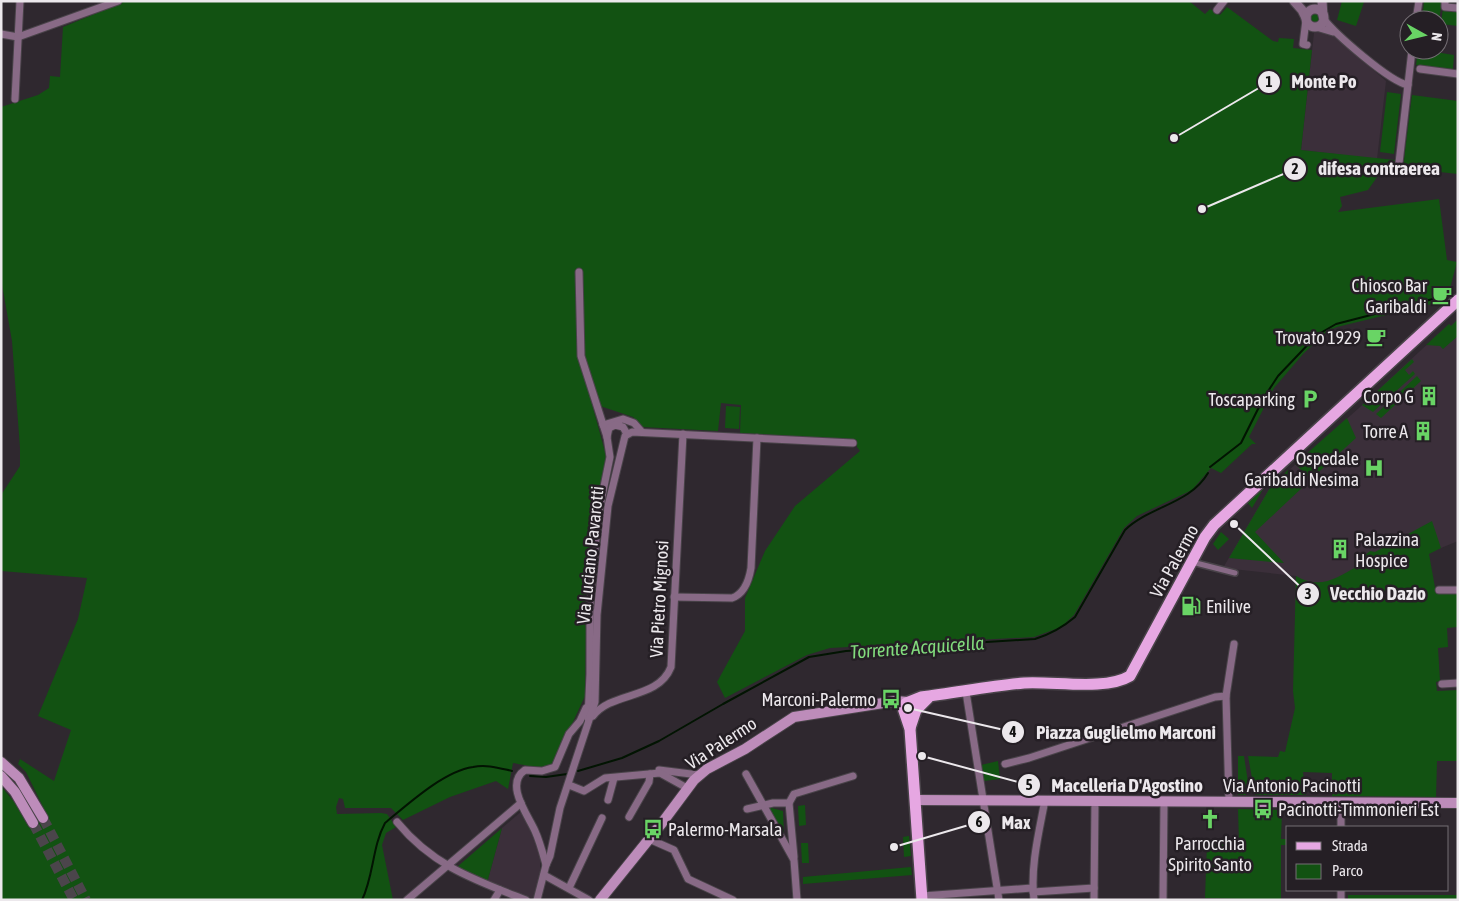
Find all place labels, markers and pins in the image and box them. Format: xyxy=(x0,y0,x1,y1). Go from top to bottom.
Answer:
callout: Monte Po xyxy=(1256,65,1366,99)
callout: difesa contraerea xyxy=(1283,152,1449,186)
place label: Chiosco Bar Garibaldi xyxy=(1351,275,1428,317)
cafe icon: Chiosco Bar Garibaldi xyxy=(1431,284,1453,306)
cafe icon: Trovato 1929 xyxy=(1365,326,1387,348)
place label: Trovato 1929 xyxy=(1275,327,1361,348)
building icon: Corpo G xyxy=(1418,385,1440,407)
place label: Corpo G xyxy=(1363,386,1414,407)
parking icon: Toscaparking xyxy=(1299,388,1321,410)
place label: Toscaparking xyxy=(1208,389,1295,410)
building icon: Torre A xyxy=(1412,420,1434,442)
place label: Torre A xyxy=(1363,421,1408,442)
place label: Ospedale Garibaldi Nesima xyxy=(1244,448,1359,490)
hospital icon: Ospedale Garibaldi Nesima xyxy=(1363,457,1385,479)
place label: Palazzina Hospice xyxy=(1355,529,1419,571)
building icon: Palazzina Hospice xyxy=(1329,538,1351,560)
callout: Vecchio Dazio xyxy=(1295,577,1436,611)
fuel station icon: Enilive xyxy=(1180,595,1202,617)
place label: Enilive xyxy=(1206,596,1251,617)
bus stop icon: Marconi-Palermo xyxy=(880,688,902,710)
place label: Marconi-Palermo xyxy=(761,689,876,710)
callout: Piazza Guglielmo Marconi xyxy=(1001,715,1226,749)
callout: Macelleria D'Agostino xyxy=(1016,768,1213,802)
bus stop icon: Pacinotti-Timmonieri Est xyxy=(1252,798,1274,820)
place label: Pacinotti-Timmonieri Est xyxy=(1278,799,1439,820)
callout: Max xyxy=(966,805,1041,839)
church icon: Parrocchia Spirito Santo xyxy=(1199,808,1221,830)
bus stop icon: Palermo-Marsala xyxy=(642,818,664,840)
place label: Palermo-Marsala xyxy=(668,819,782,840)
place label: Parrocchia Spirito Santo xyxy=(1168,833,1252,875)

